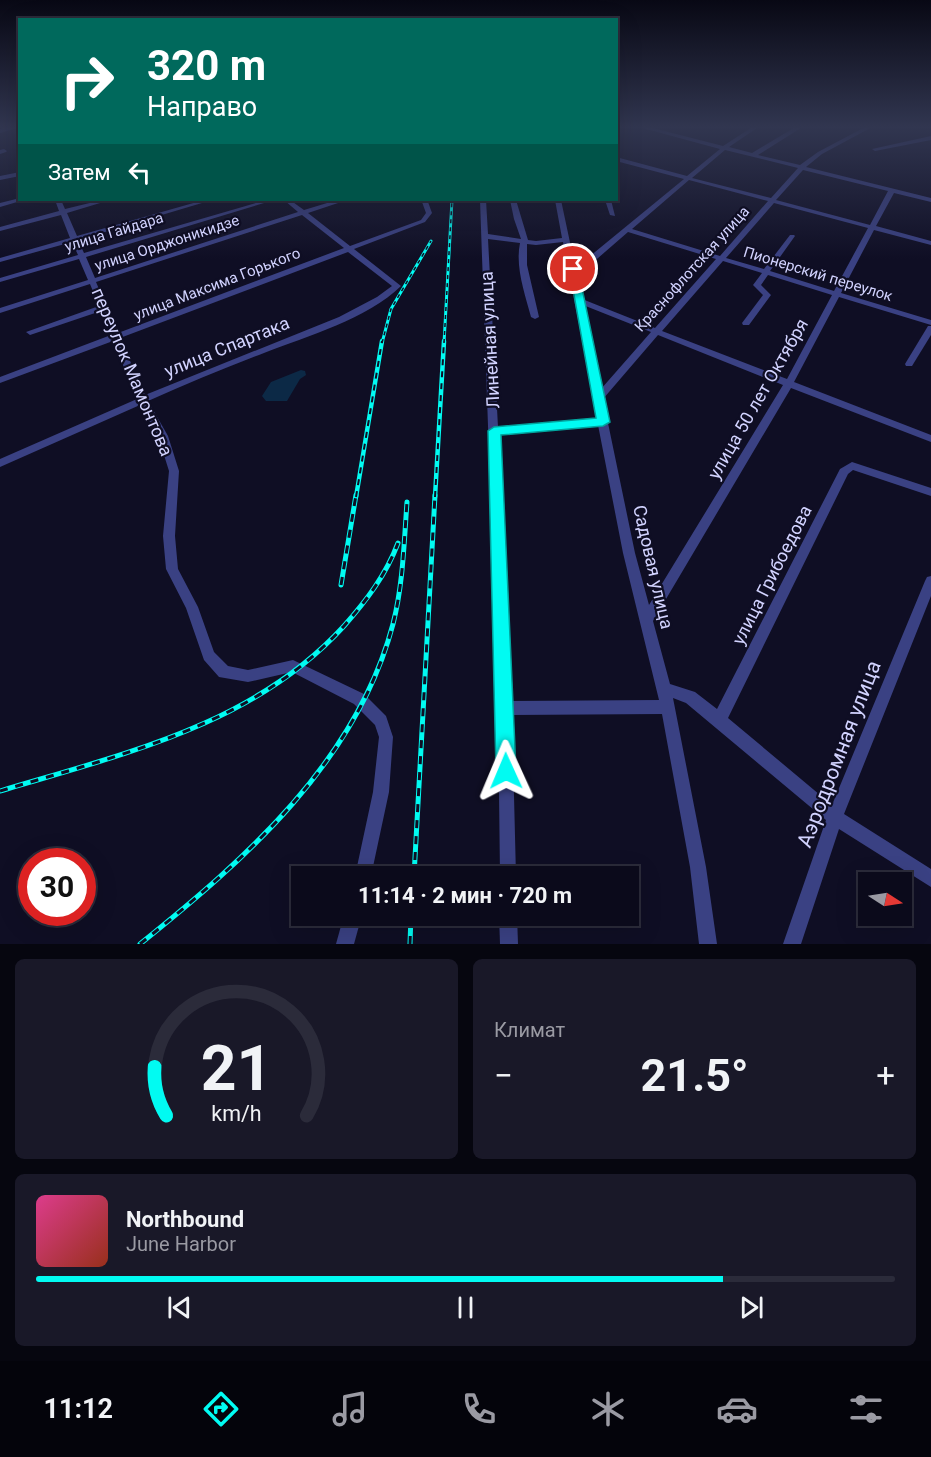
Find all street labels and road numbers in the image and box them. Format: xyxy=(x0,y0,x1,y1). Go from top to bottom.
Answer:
street label: Краснофлотская улица xyxy=(631,202,753,336)
street label: улица Гайдара xyxy=(62,208,166,256)
street label: улица Орджоникидзе xyxy=(92,211,242,275)
street label: Пионерский переулок xyxy=(741,243,895,305)
street label: улица Максима Горького xyxy=(131,244,303,324)
street label: Линейная улица xyxy=(475,271,504,409)
street label: переулок Мамонтова xyxy=(88,285,177,459)
street label: улица Спартака xyxy=(161,312,292,381)
street label: улица 50 лет Октября xyxy=(703,315,812,483)
street label: улица Грибоедова xyxy=(727,502,816,648)
street label: Садовая улица xyxy=(629,503,678,631)
street label: Аэродромная улица xyxy=(792,657,886,851)

